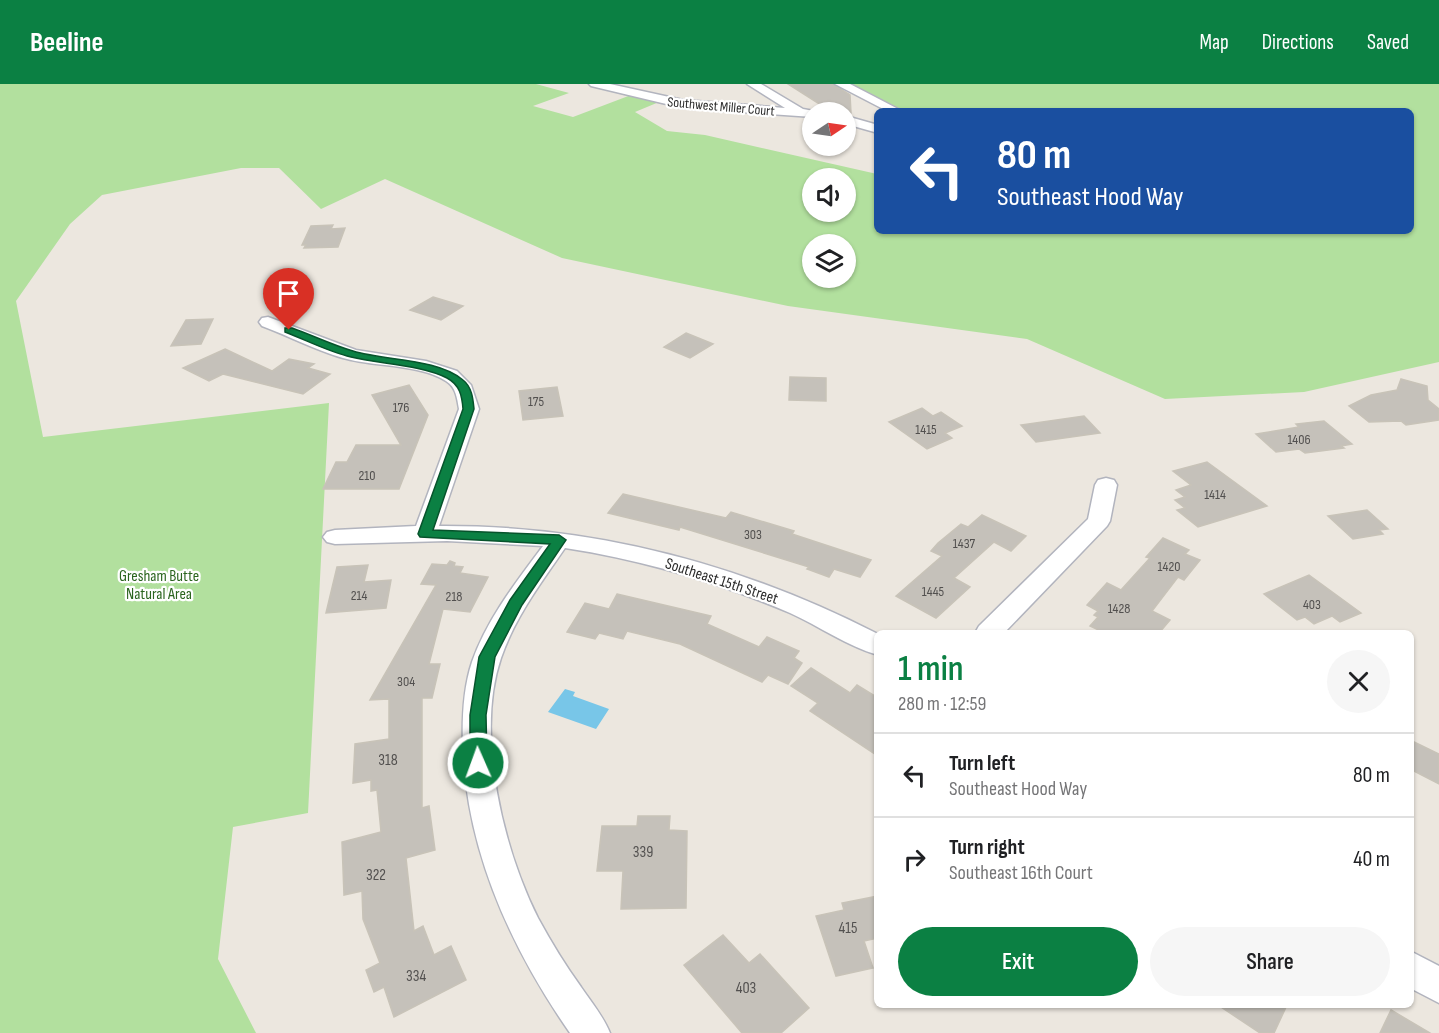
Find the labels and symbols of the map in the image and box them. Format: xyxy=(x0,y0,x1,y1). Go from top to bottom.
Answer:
street label: Southwest Miller Court xyxy=(667,93,775,120)
north arrow xyxy=(802,102,856,156)
pin xyxy=(263,268,314,330)
house number: 175 xyxy=(528,393,544,410)
house number: 176 xyxy=(393,399,409,416)
house number: 1415 xyxy=(915,421,937,438)
house number: 1406 xyxy=(1287,431,1311,448)
house number: 210 xyxy=(359,467,375,484)
house number: 1414 xyxy=(1204,486,1226,503)
house number: 303 xyxy=(744,526,762,543)
house number: 1437 xyxy=(953,535,976,552)
street label: Southeast 15th Street xyxy=(663,554,781,609)
house number: 1420 xyxy=(1158,558,1180,575)
park label: Gresham Butte Natural Area xyxy=(119,567,199,604)
house number: 1445 xyxy=(922,583,945,600)
house number: 214 xyxy=(351,587,367,604)
house number: 218 xyxy=(446,588,462,605)
house number: 403 xyxy=(1303,596,1321,613)
house number: 1428 xyxy=(1108,600,1130,617)
house number: 304 xyxy=(397,673,415,690)
position arrow xyxy=(446,731,510,795)
house number: 318 xyxy=(378,751,398,770)
house number: 339 xyxy=(633,843,653,862)
house number: 322 xyxy=(366,866,386,885)
house number: 415 xyxy=(839,919,857,938)
house number: 334 xyxy=(406,967,426,986)
house number: 403 xyxy=(736,979,756,998)

